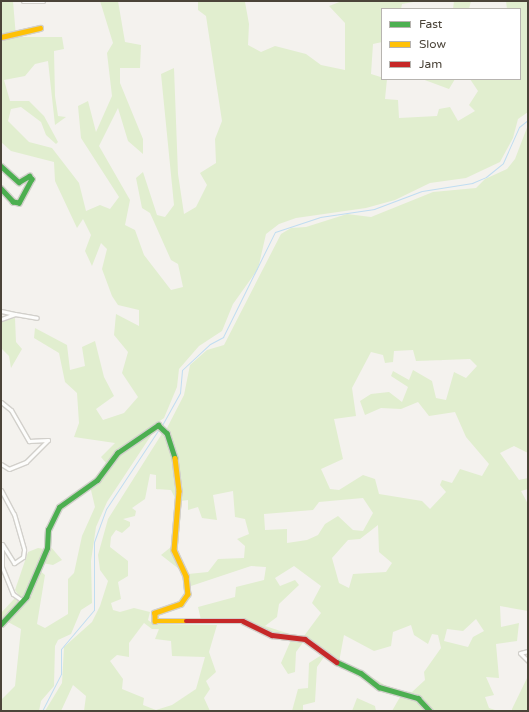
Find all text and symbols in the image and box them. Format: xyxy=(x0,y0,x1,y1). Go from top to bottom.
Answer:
legend xyxy=(381,8,521,80)
text: Fast xyxy=(419,17,442,31)
text: Slow xyxy=(419,37,446,51)
text: Jam xyxy=(419,57,442,71)

